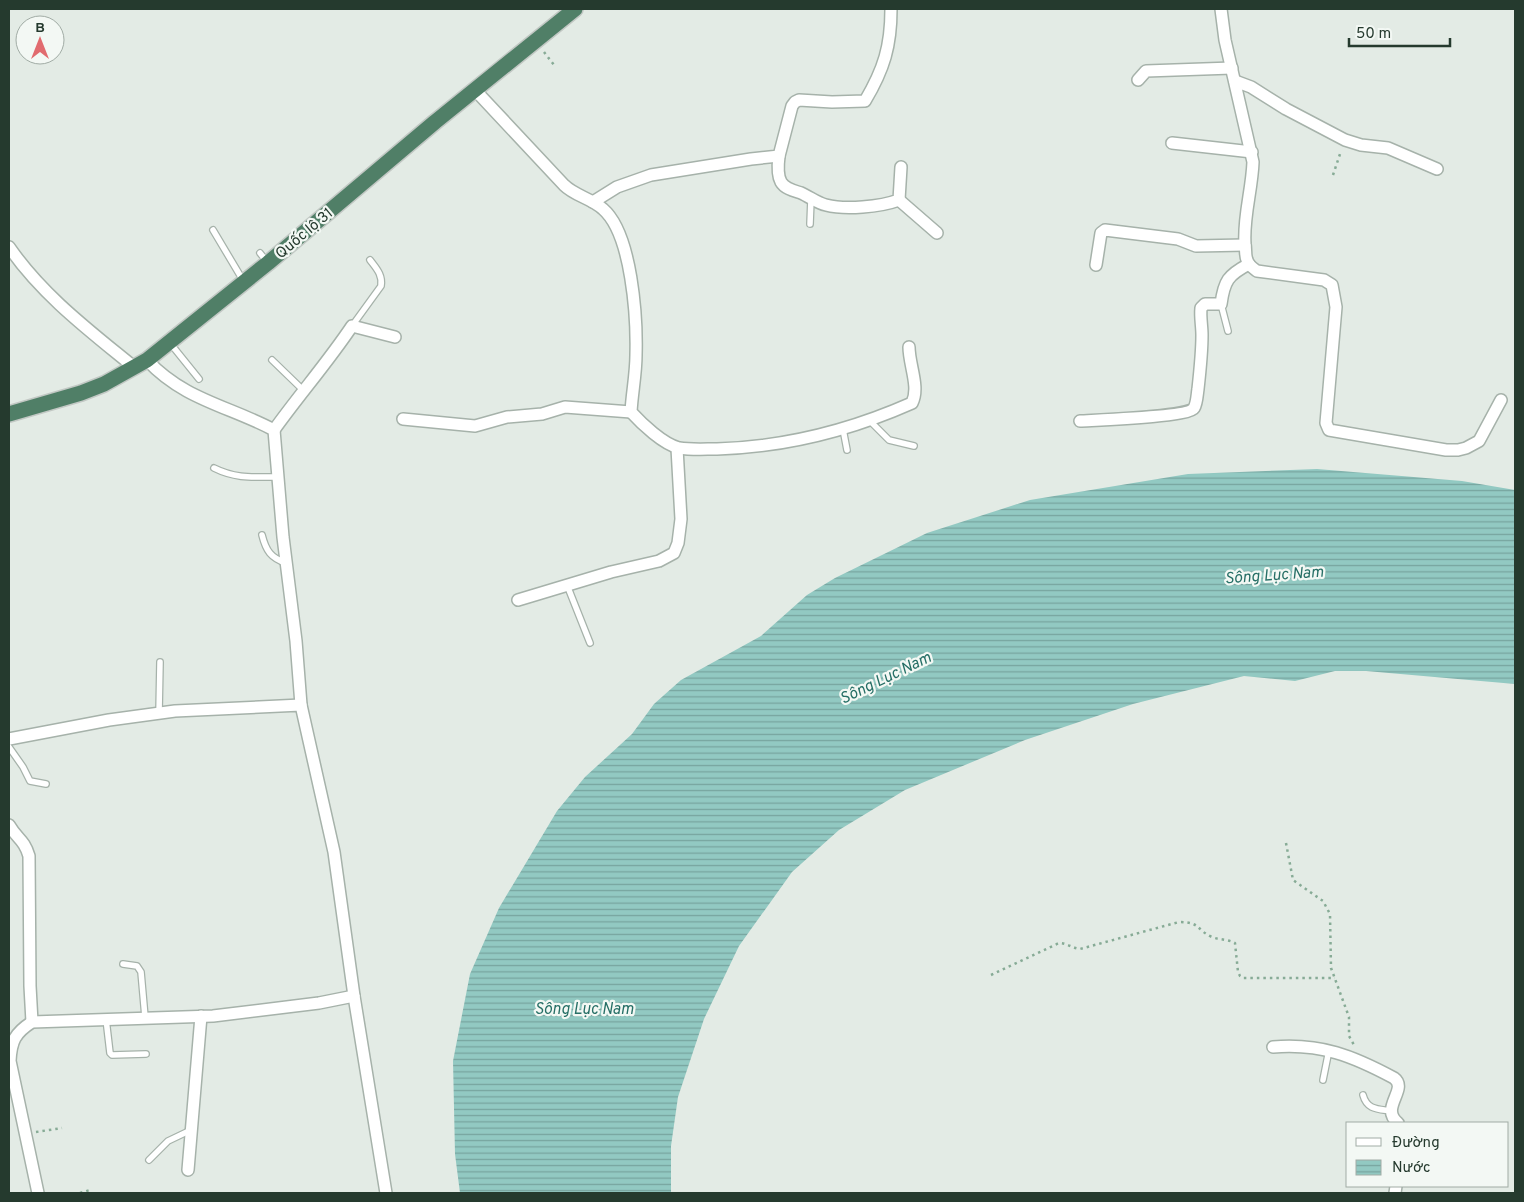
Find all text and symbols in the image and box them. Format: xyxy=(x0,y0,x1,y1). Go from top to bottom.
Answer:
north arrow xyxy=(15,15,65,65)
scale bar xyxy=(1349,15,1450,47)
text: B xyxy=(35,20,45,37)
text: 50 m xyxy=(1356,25,1391,44)
street label: Quốc lộ 31 xyxy=(272,204,338,264)
water label: Sông Lục Nam xyxy=(1224,563,1324,589)
water label: Sông Lục Nam xyxy=(837,648,935,710)
water label: Sông Lục Nam xyxy=(534,1000,634,1020)
legend xyxy=(1346,1122,1509,1187)
text: Đường xyxy=(1392,1134,1440,1153)
text: Nước xyxy=(1392,1159,1431,1178)

